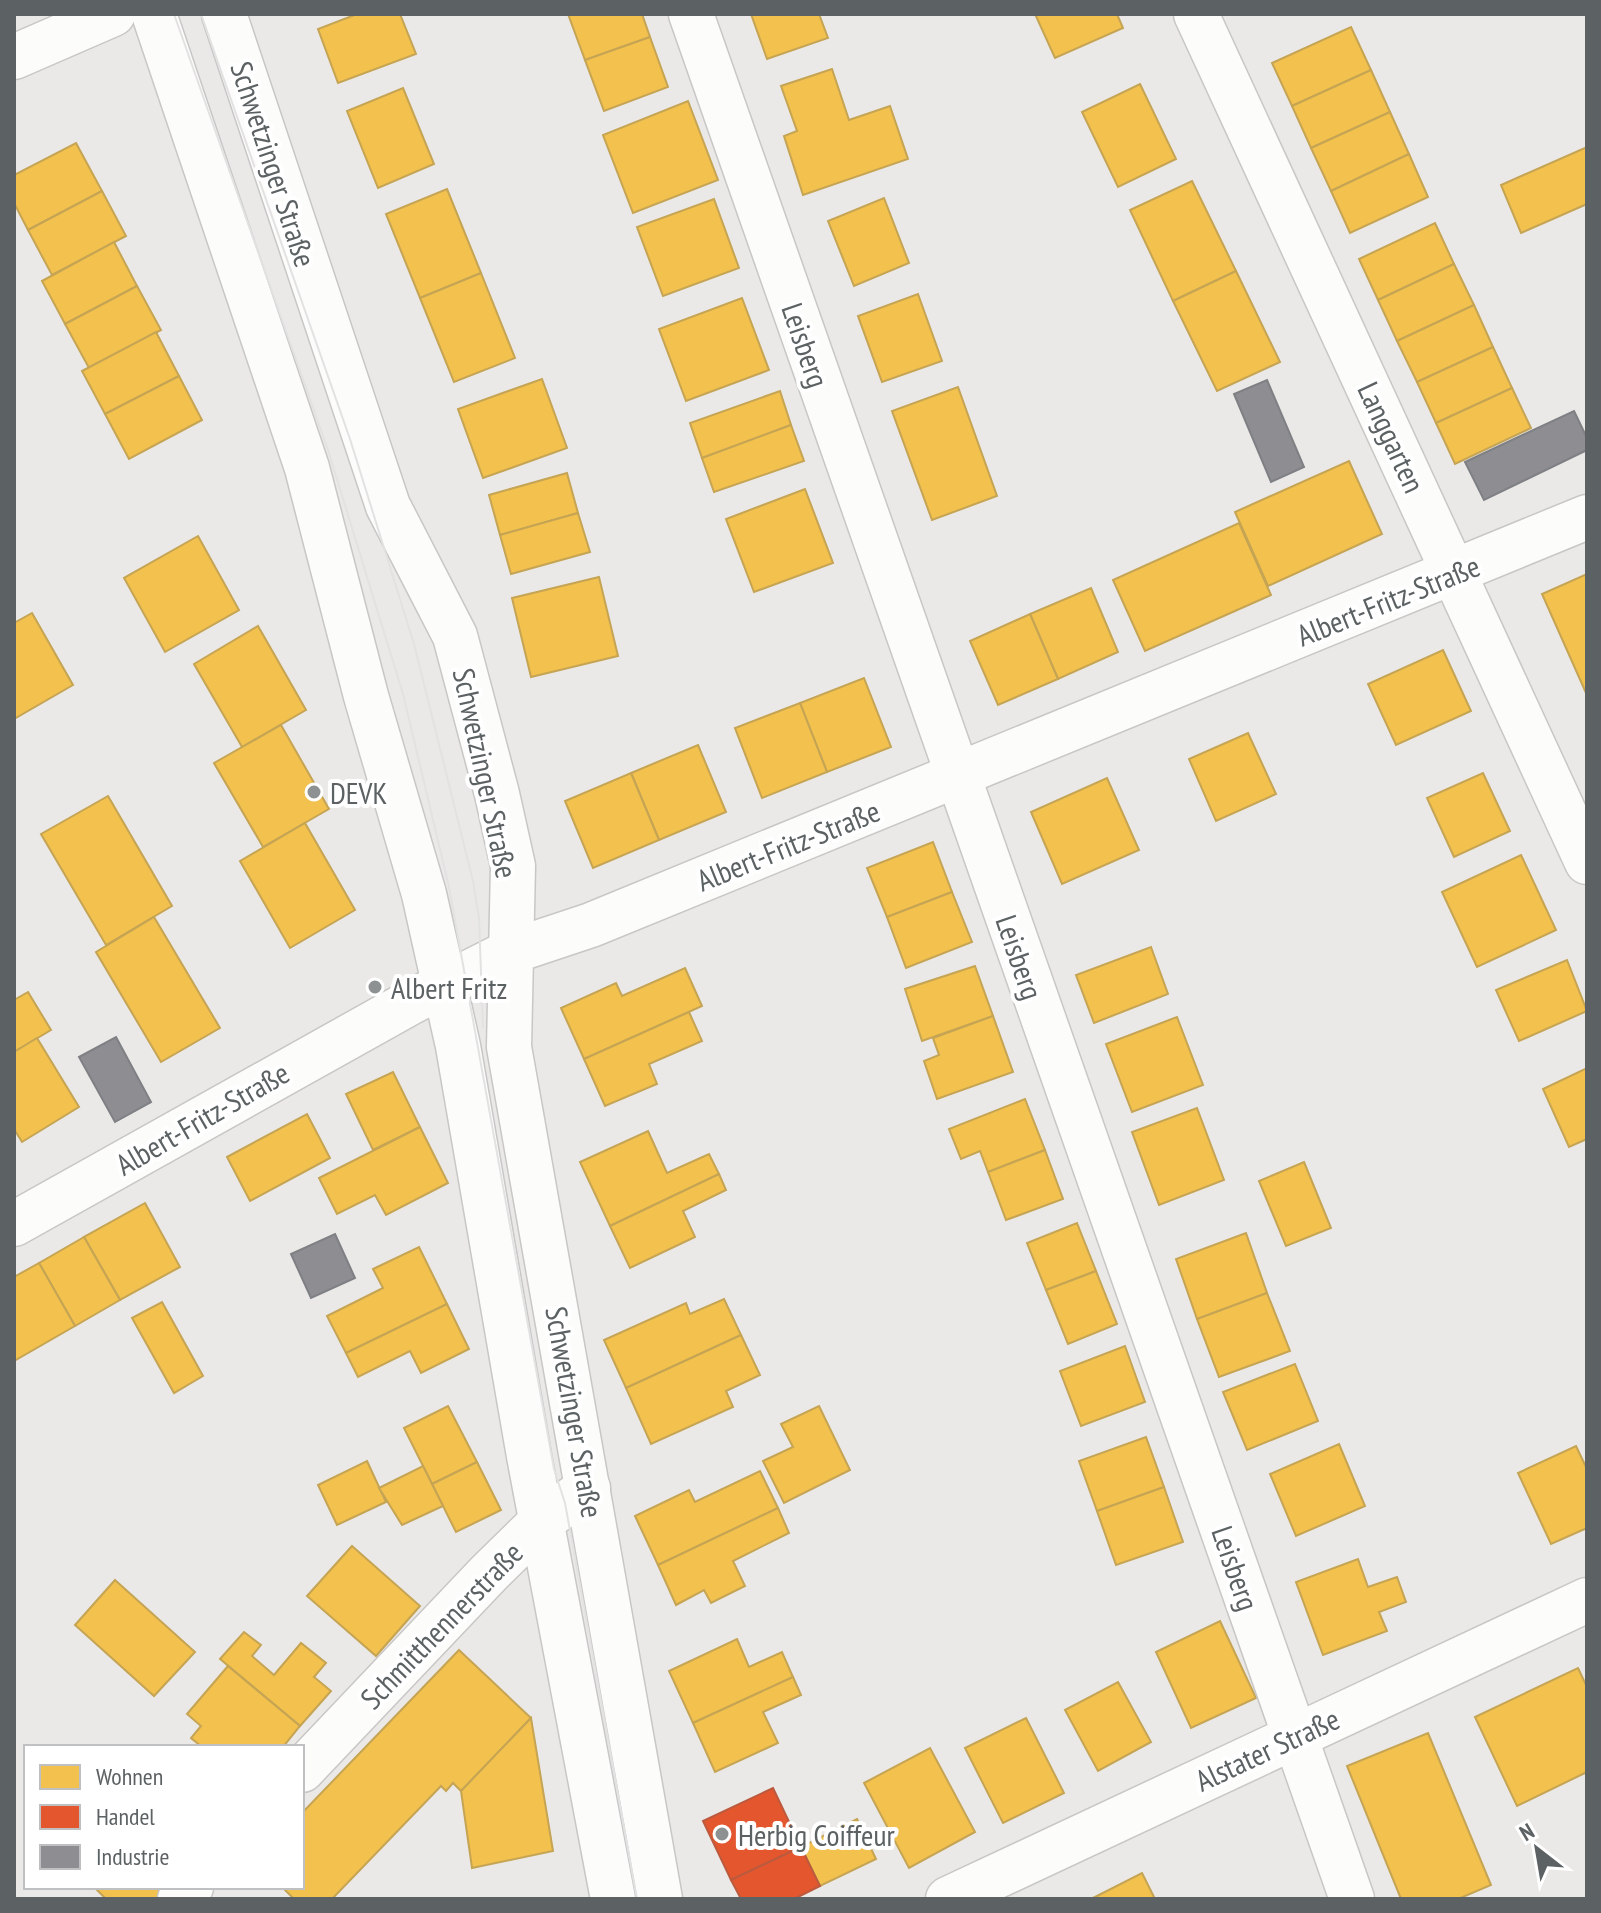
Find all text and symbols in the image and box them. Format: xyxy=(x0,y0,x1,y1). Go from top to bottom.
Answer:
street label: Schwetzinger Straße xyxy=(222,56,326,272)
street label: Leisberg xyxy=(773,298,839,392)
street label: Langgarten xyxy=(1349,375,1435,499)
street label: Albert-Fritz-Straße xyxy=(1291,546,1485,654)
street label: Schwetzinger Straße xyxy=(445,665,527,881)
place label: DEVK xyxy=(330,773,388,812)
marker: DEVK xyxy=(305,783,323,801)
street label: Albert-Fritz-Straße xyxy=(691,791,885,899)
street label: Leisberg xyxy=(987,910,1053,1004)
place label: Albert Fritz xyxy=(391,968,507,1007)
marker: Albert Fritz xyxy=(366,978,384,996)
street label: Albert-Fritz-Straße xyxy=(108,1053,296,1183)
street label: Schwetzinger Straße xyxy=(537,1303,613,1521)
street label: Leisberg xyxy=(1203,1521,1269,1615)
street label: Schmitthennerstraße xyxy=(351,1533,531,1717)
street label: Alstater Straße xyxy=(1189,1699,1345,1799)
legend xyxy=(24,1745,304,1889)
text: Wohnen xyxy=(96,1761,163,1792)
text: Handel xyxy=(96,1801,155,1832)
north arrow xyxy=(1497,1809,1577,1889)
place label: Herbig Coiffeur xyxy=(738,1815,895,1854)
text: N xyxy=(1514,1817,1539,1847)
marker: Herbig Coiffeur xyxy=(713,1825,731,1843)
text: Industrie xyxy=(96,1841,169,1872)

